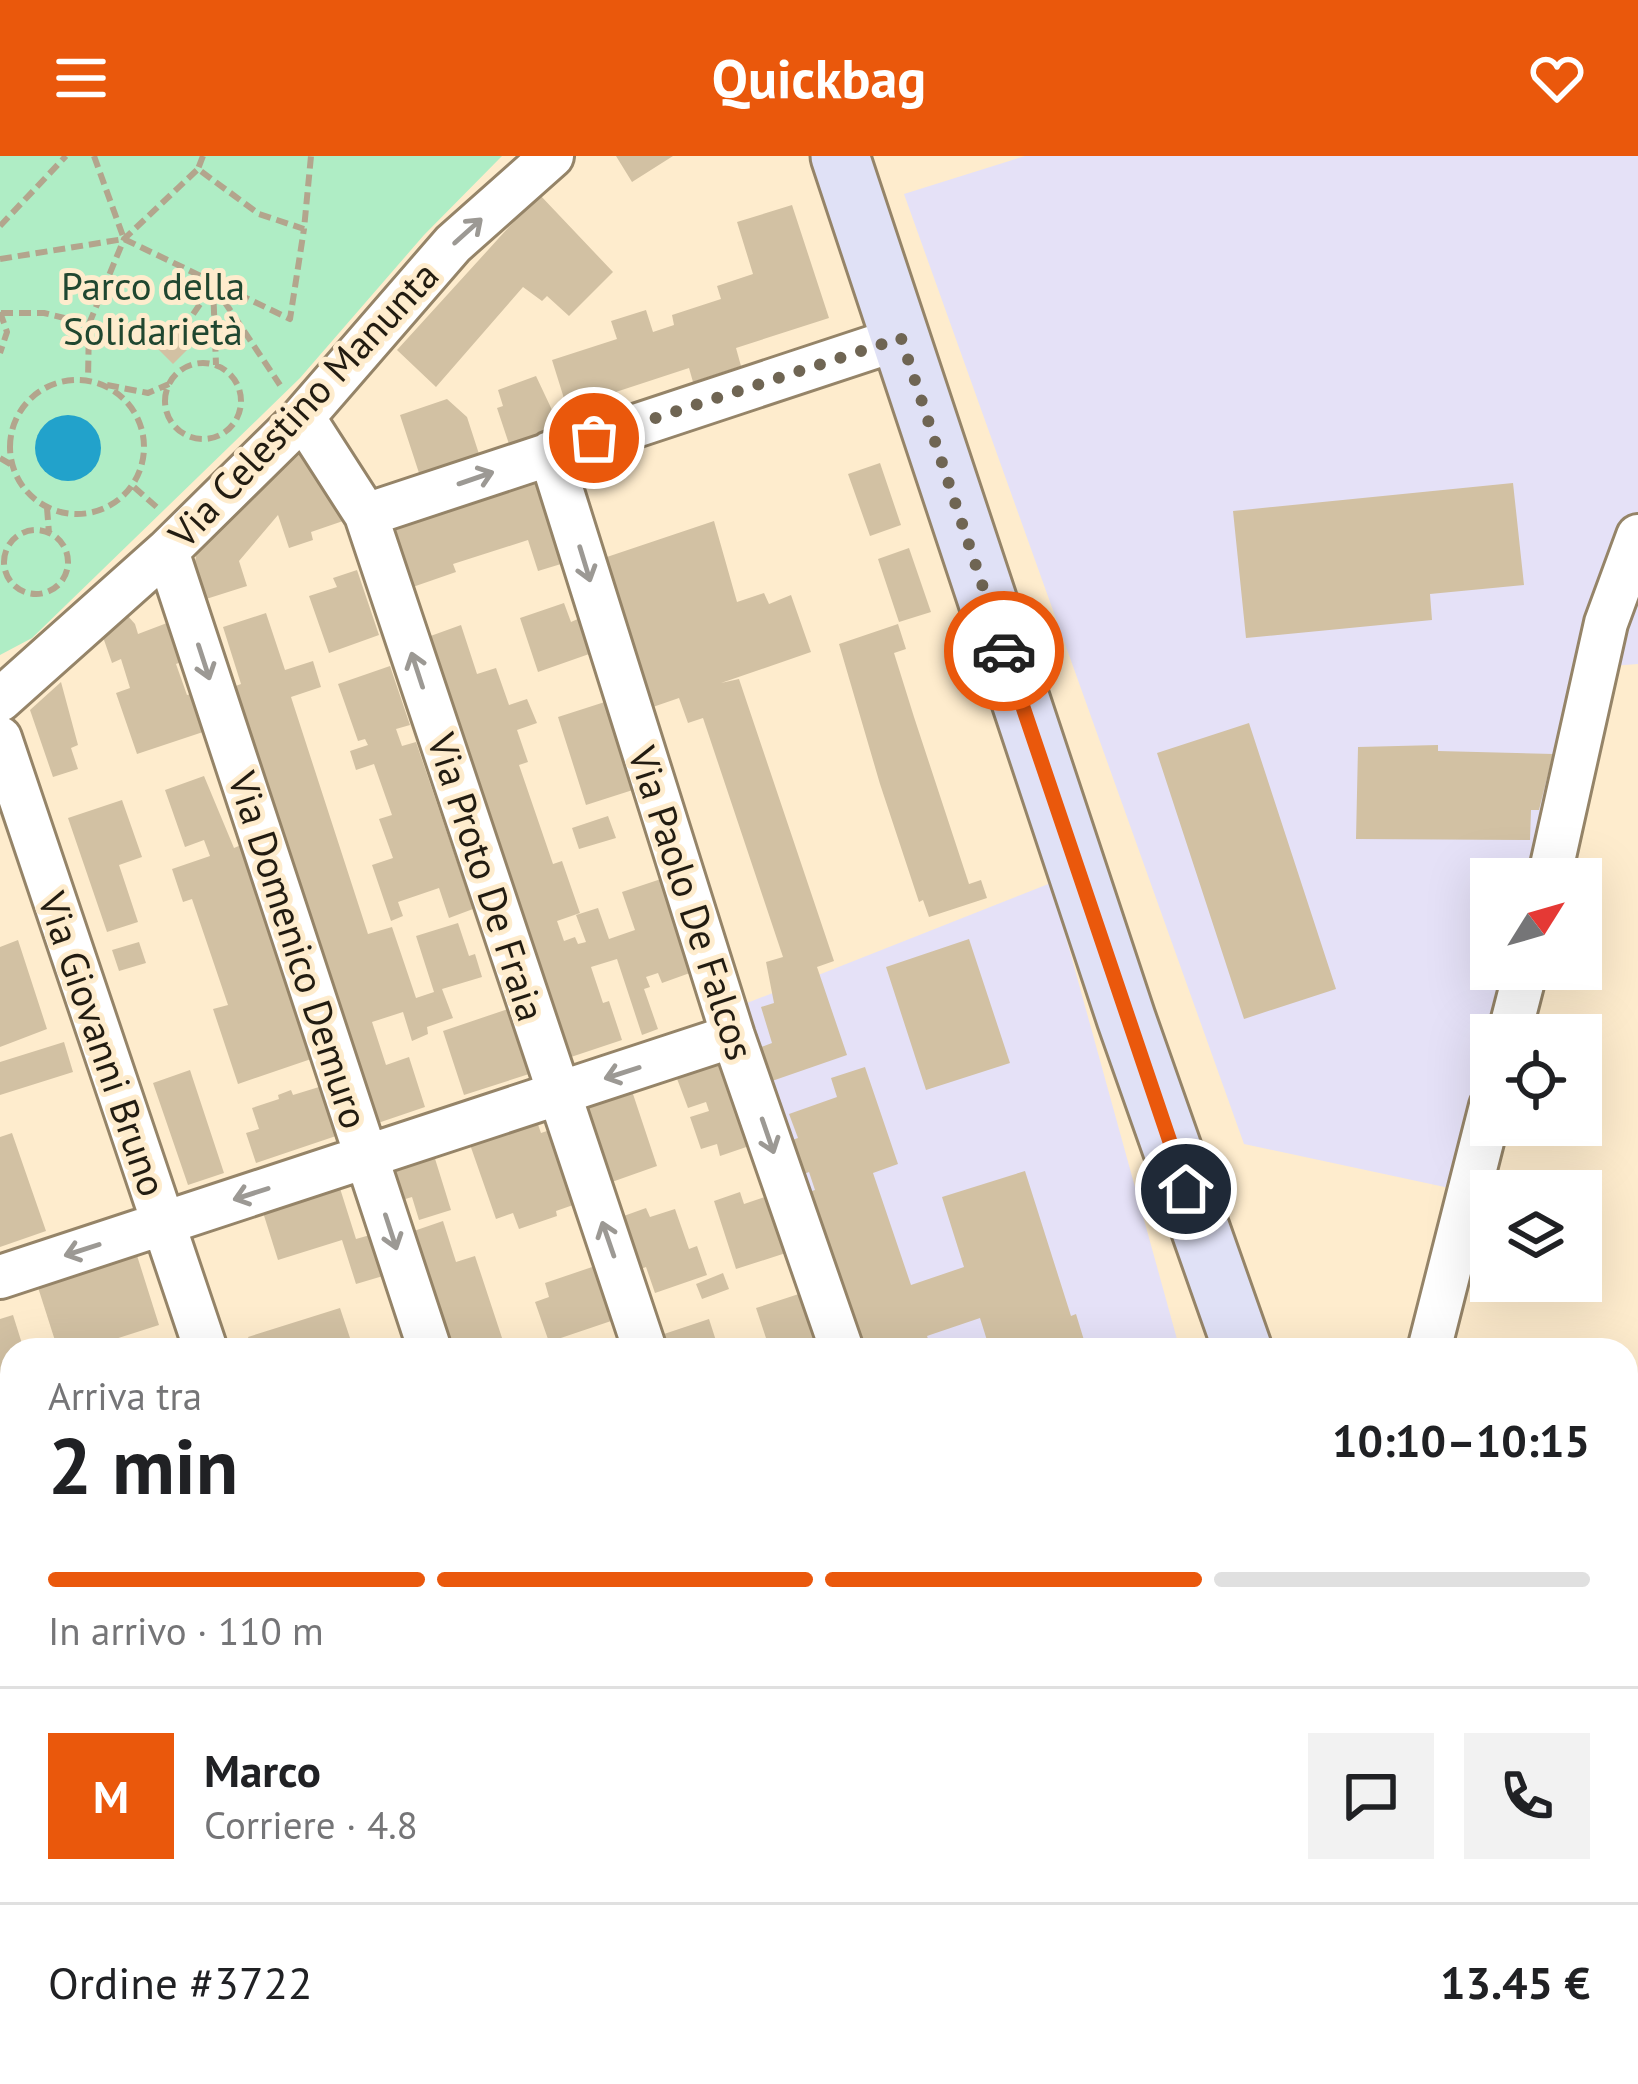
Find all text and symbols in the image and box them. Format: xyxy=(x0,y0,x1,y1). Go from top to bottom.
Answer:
text: Quickbag xyxy=(712,43,926,113)
icon: menu xyxy=(48,45,114,111)
icon: heart xyxy=(1524,45,1590,111)
one-way arrow xyxy=(452,218,482,245)
street label: Via Celestino Manunta xyxy=(156,250,449,559)
park label: Parco della Solidarietà xyxy=(61,260,245,356)
pin xyxy=(543,387,645,489)
icon: bag xyxy=(561,405,627,471)
one-way arrow xyxy=(456,465,494,487)
one-way arrow xyxy=(575,544,597,582)
courier xyxy=(944,591,1064,711)
icon: car xyxy=(971,618,1037,684)
one-way arrow xyxy=(194,642,216,680)
one-way arrow xyxy=(405,652,427,690)
street label: Via Proto De Fraia xyxy=(416,726,558,1027)
street label: Via Paolo De Falcos xyxy=(617,739,767,1066)
street label: Via Domenico Demuro xyxy=(217,764,381,1135)
north arrow xyxy=(1470,858,1602,990)
map controls xyxy=(1470,858,1602,1302)
street label: Via Giovanni Bruno xyxy=(27,884,179,1203)
button: locate xyxy=(1470,1014,1602,1146)
one-way arrow xyxy=(604,1063,642,1085)
one-way arrow xyxy=(759,1117,780,1154)
pin xyxy=(1135,1138,1237,1240)
icon: home xyxy=(1153,1156,1219,1222)
button: layers xyxy=(1470,1170,1602,1302)
one-way arrow xyxy=(233,1185,271,1207)
one-way arrow xyxy=(382,1212,404,1250)
one-way arrow xyxy=(595,1221,617,1259)
one-way arrow xyxy=(64,1241,101,1262)
text: Arriva tra xyxy=(48,1370,202,1421)
text: 10:10–10:15 xyxy=(1332,1411,1590,1469)
text: 2 min xyxy=(48,1415,238,1516)
text: In arrivo · 110 m xyxy=(48,1605,324,1656)
button: chat xyxy=(1308,1733,1434,1859)
button: phone xyxy=(1464,1733,1590,1859)
text: Marco xyxy=(204,1741,321,1799)
text: M xyxy=(93,1767,129,1825)
text: Corriere · 4.8 xyxy=(204,1799,418,1850)
text: Ordine #3722 xyxy=(48,1953,312,2011)
text: 13.45 € xyxy=(1440,1953,1590,2011)

